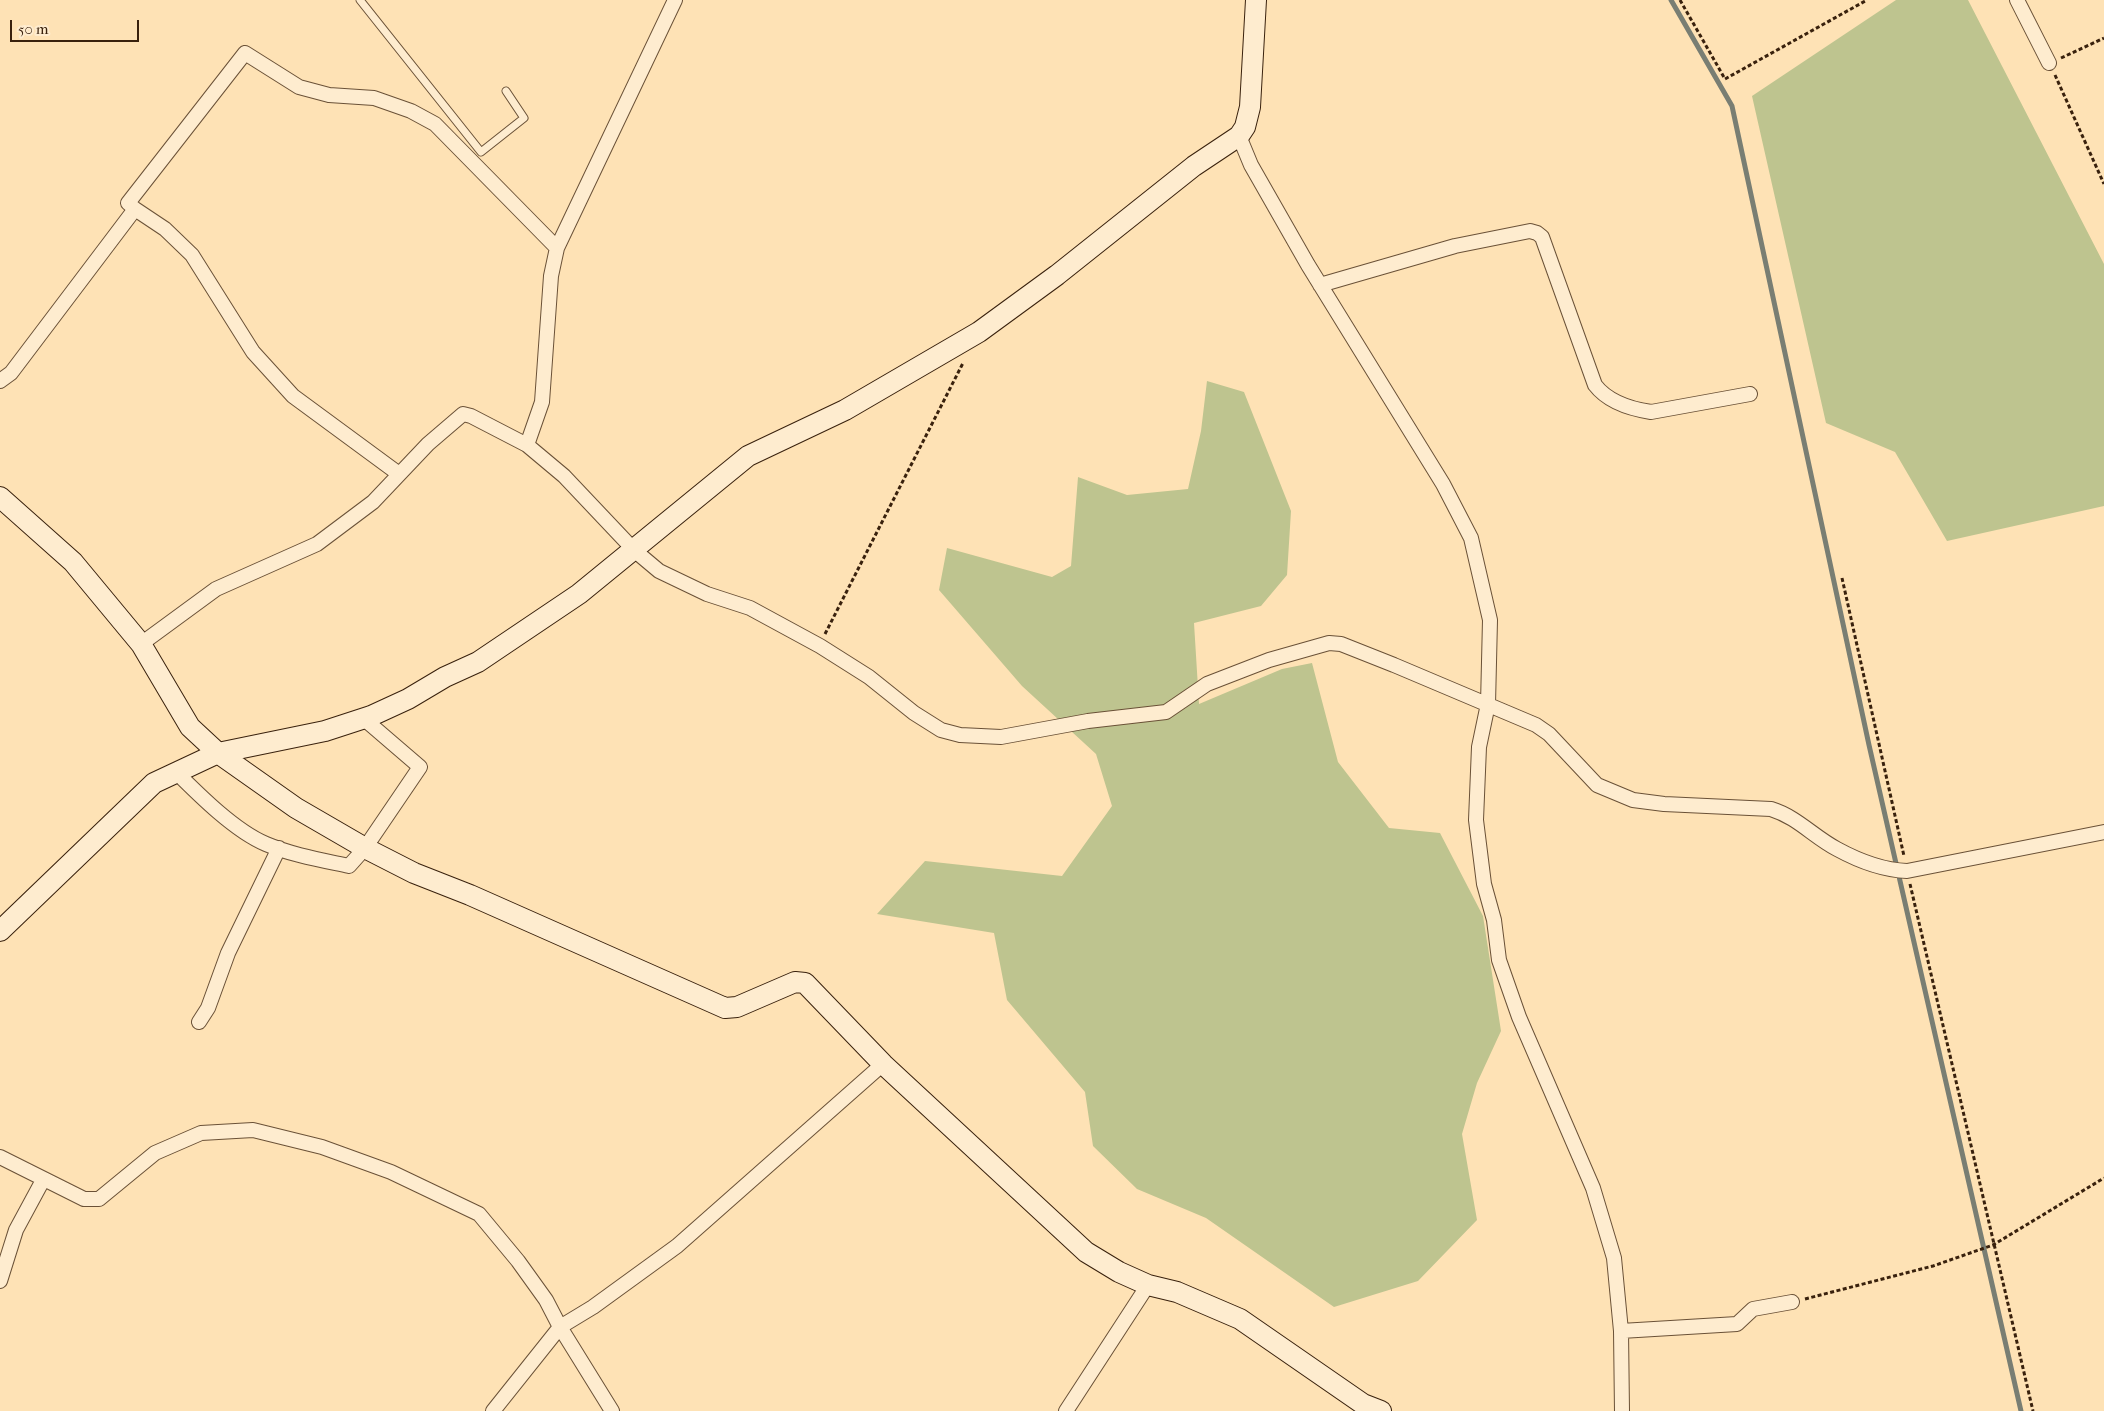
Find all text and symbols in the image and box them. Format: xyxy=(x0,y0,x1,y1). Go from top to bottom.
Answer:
scale bar xyxy=(12,10,141,42)
text: 50 m xyxy=(18,20,48,38)

